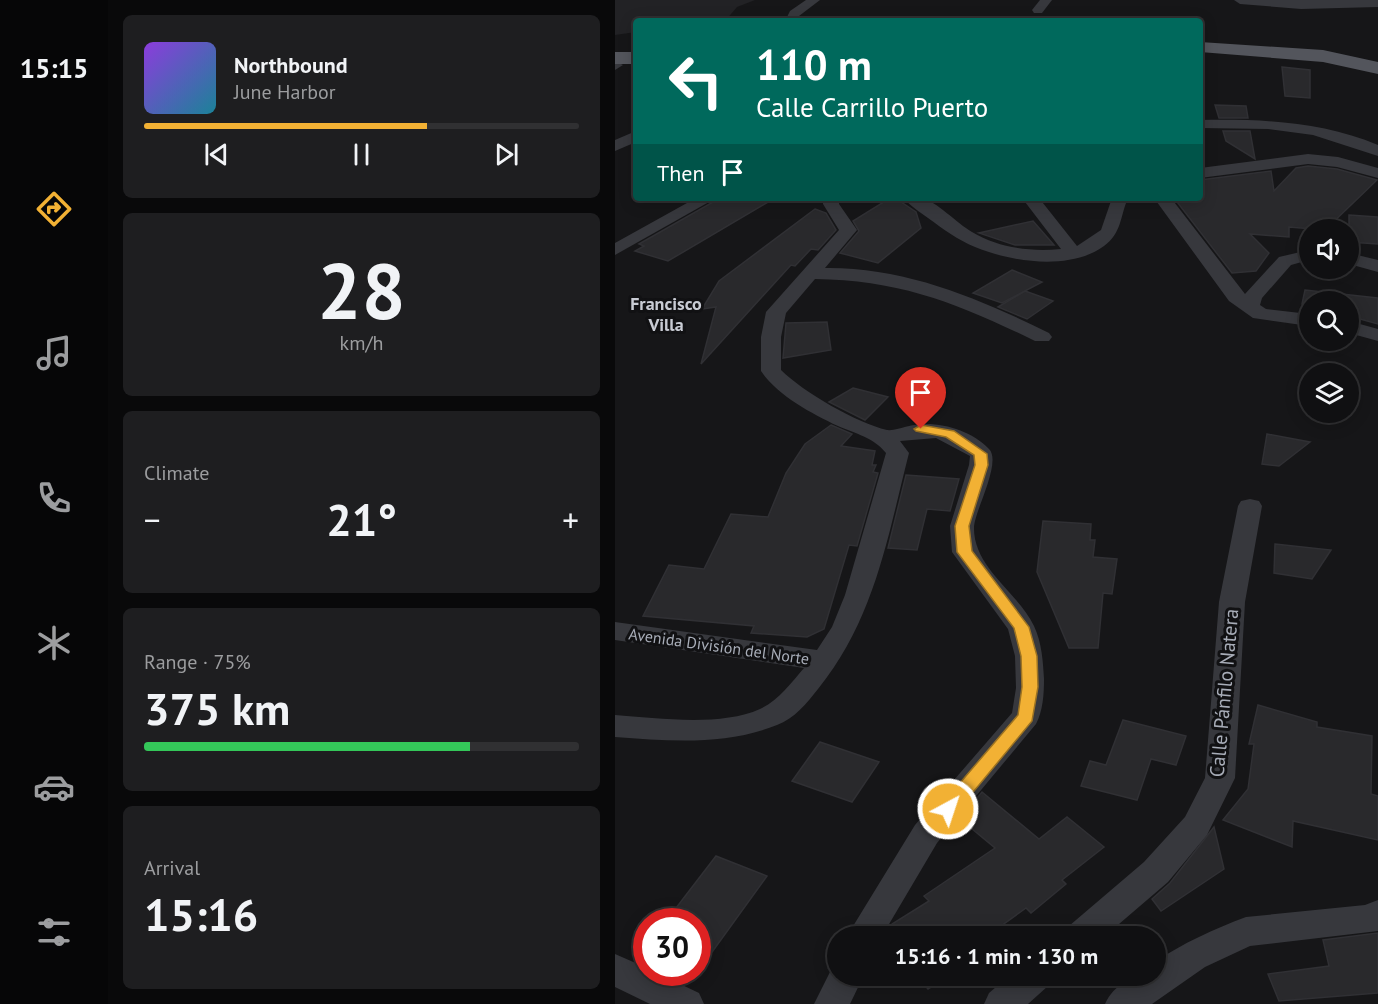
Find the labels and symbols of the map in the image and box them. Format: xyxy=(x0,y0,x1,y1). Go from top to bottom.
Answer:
district label: Francisco Villa xyxy=(630,292,702,336)
pin xyxy=(895,367,946,429)
street label: Calle Pánfilo Natera xyxy=(1204,608,1244,778)
street label: Avenida División del Norte xyxy=(627,623,811,669)
position arrow xyxy=(916,777,980,841)
speed limit sign: 30 xyxy=(633,908,711,986)

